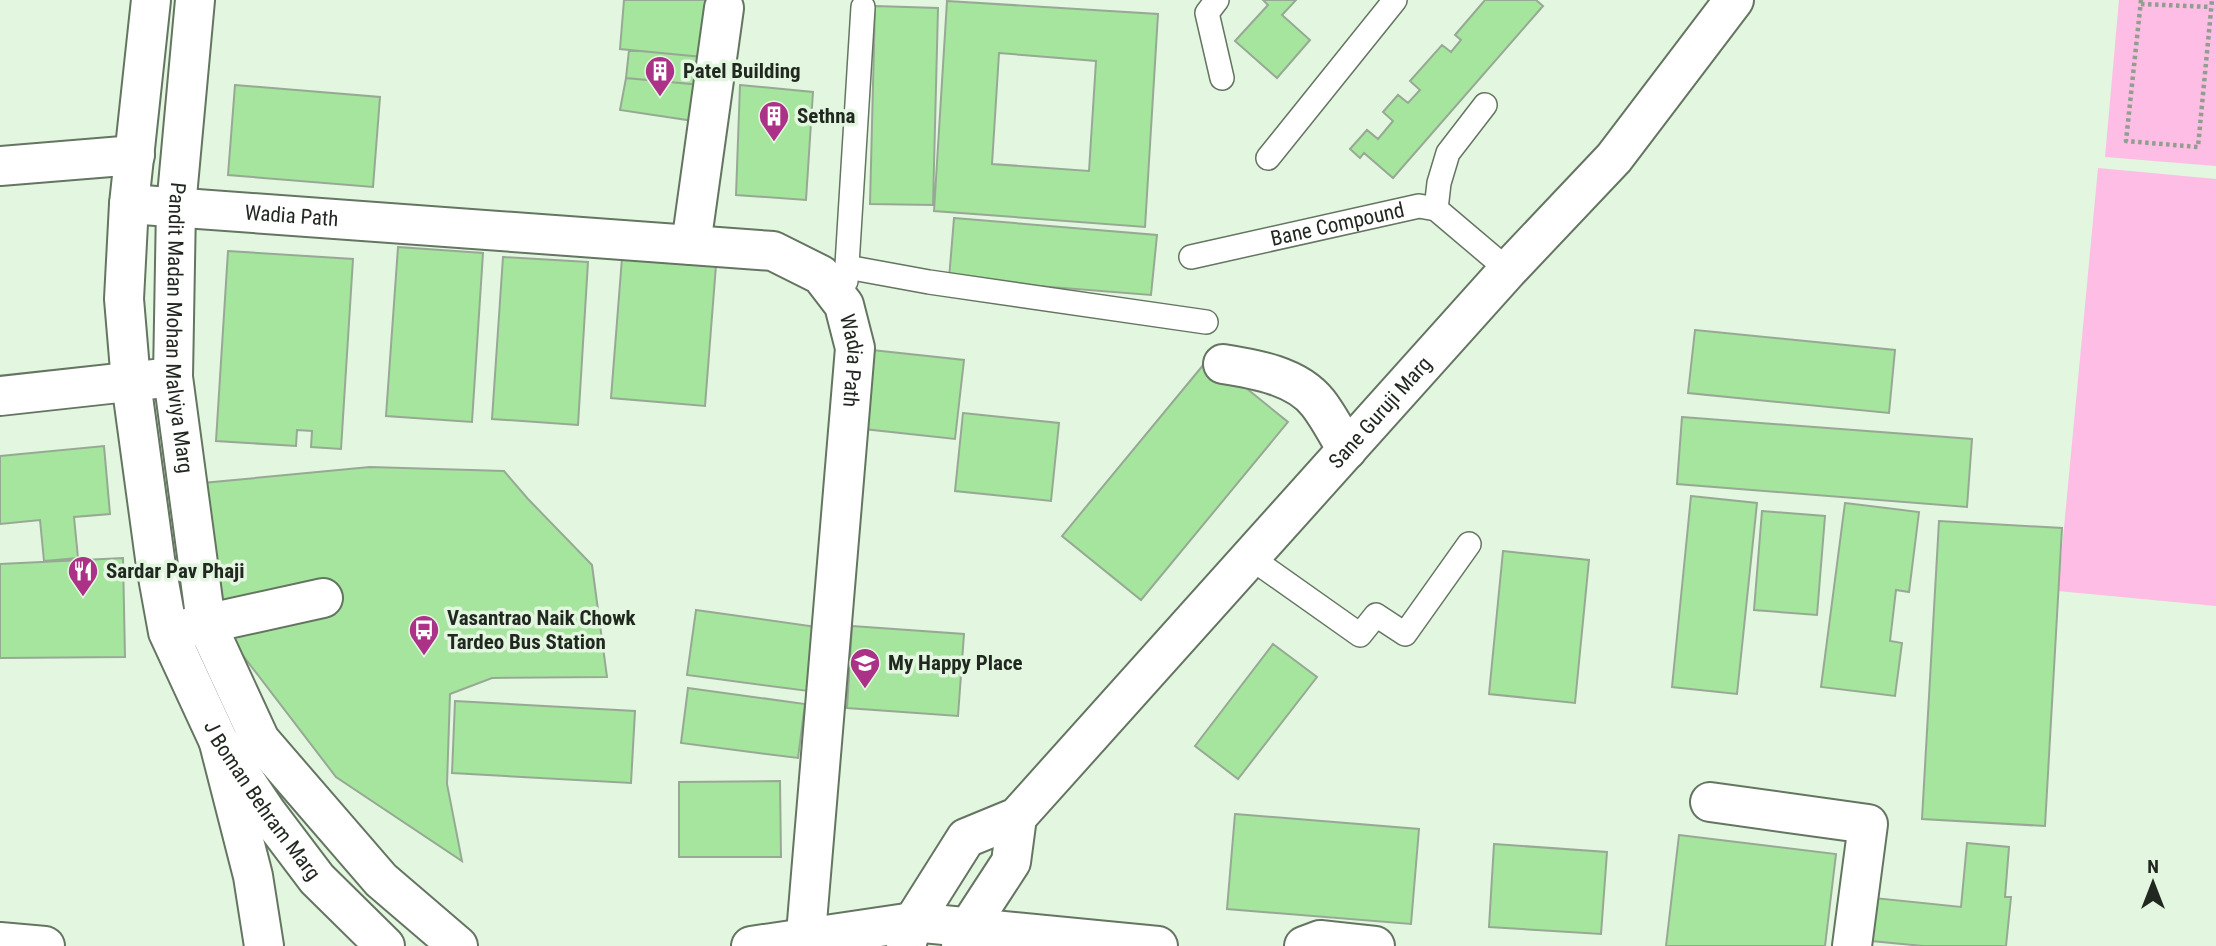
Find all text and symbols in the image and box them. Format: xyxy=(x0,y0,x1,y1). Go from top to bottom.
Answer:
building icon: Patel Building xyxy=(643,54,677,98)
place label: Patel Building xyxy=(683,59,801,83)
building icon: Sethna xyxy=(757,99,791,143)
place label: Sethna xyxy=(797,104,855,128)
street label: Pandit Madan Mohan Malviya Marg xyxy=(161,181,198,475)
street label: Bane Compound xyxy=(1268,198,1407,251)
street label: Wadia Path xyxy=(244,200,339,231)
street label: Wadia Path xyxy=(835,312,867,408)
street label: Sane Guruji Marg xyxy=(1324,352,1436,473)
restaurant icon: Sardar Pav Phaji xyxy=(66,554,100,598)
place label: Sardar Pav Phaji xyxy=(106,559,245,583)
place label: Vasantrao Naik Chowk Tardeo Bus Station xyxy=(447,606,637,654)
bus stop icon: Vasantrao Naik Chowk Tardeo Bus Station xyxy=(407,613,441,657)
school or university icon: My Happy Place xyxy=(848,646,882,690)
place label: My Happy Place xyxy=(888,651,1023,675)
street label: J Boman Behram Marg xyxy=(199,717,325,885)
north arrow xyxy=(2118,848,2188,918)
text: N xyxy=(2147,855,2159,878)

